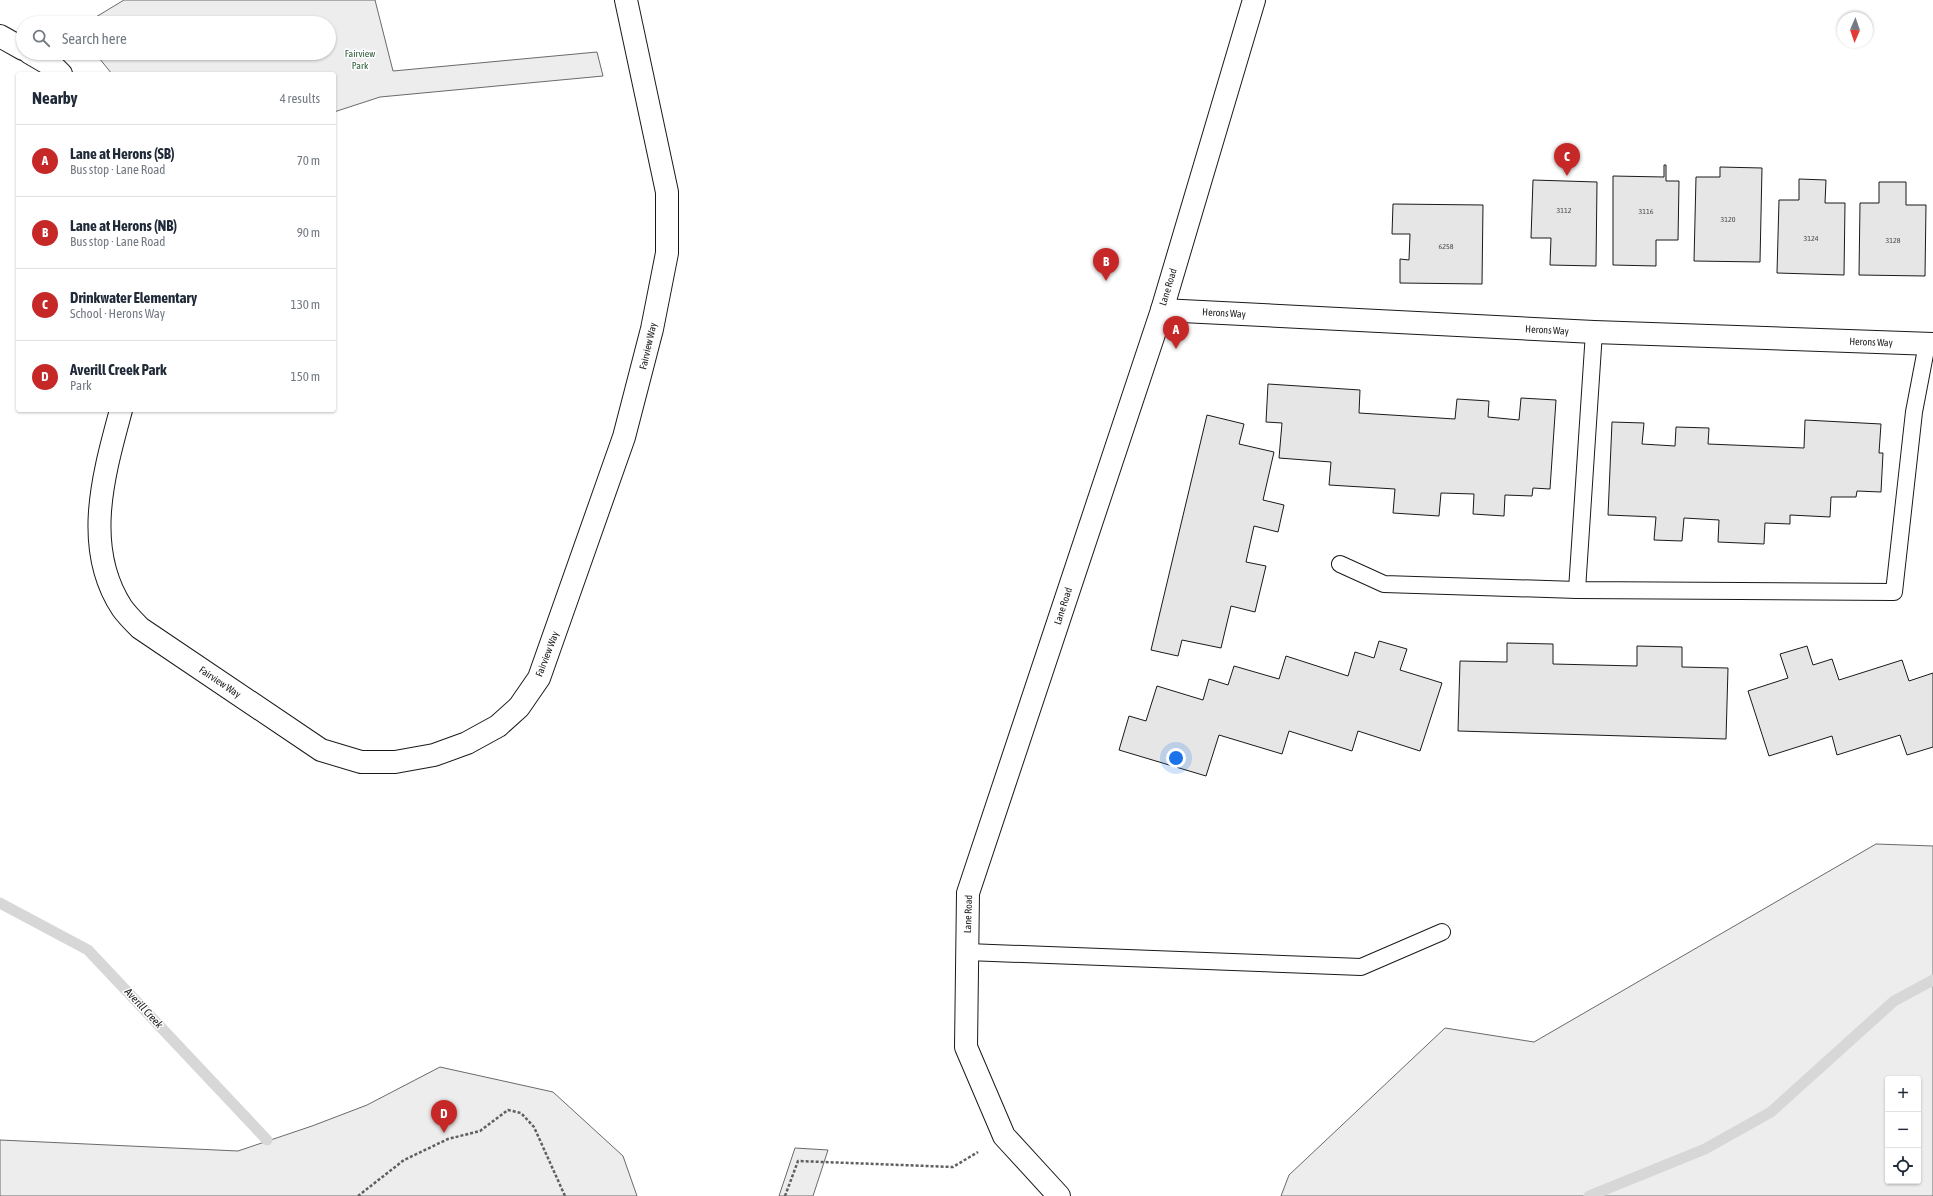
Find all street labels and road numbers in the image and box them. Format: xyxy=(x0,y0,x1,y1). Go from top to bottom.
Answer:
street label: Lane Road xyxy=(1157,267,1179,307)
street label: Herons Way xyxy=(1202,306,1246,320)
street label: Fairview Way xyxy=(637,322,659,370)
street label: Herons Way xyxy=(1525,323,1569,337)
street label: Herons Way xyxy=(1849,336,1893,348)
street label: Lane Road xyxy=(1052,586,1074,626)
street label: Fairview Way xyxy=(533,630,561,678)
street label: Fairview Way xyxy=(197,664,243,700)
street label: Lane Road xyxy=(962,894,974,933)

